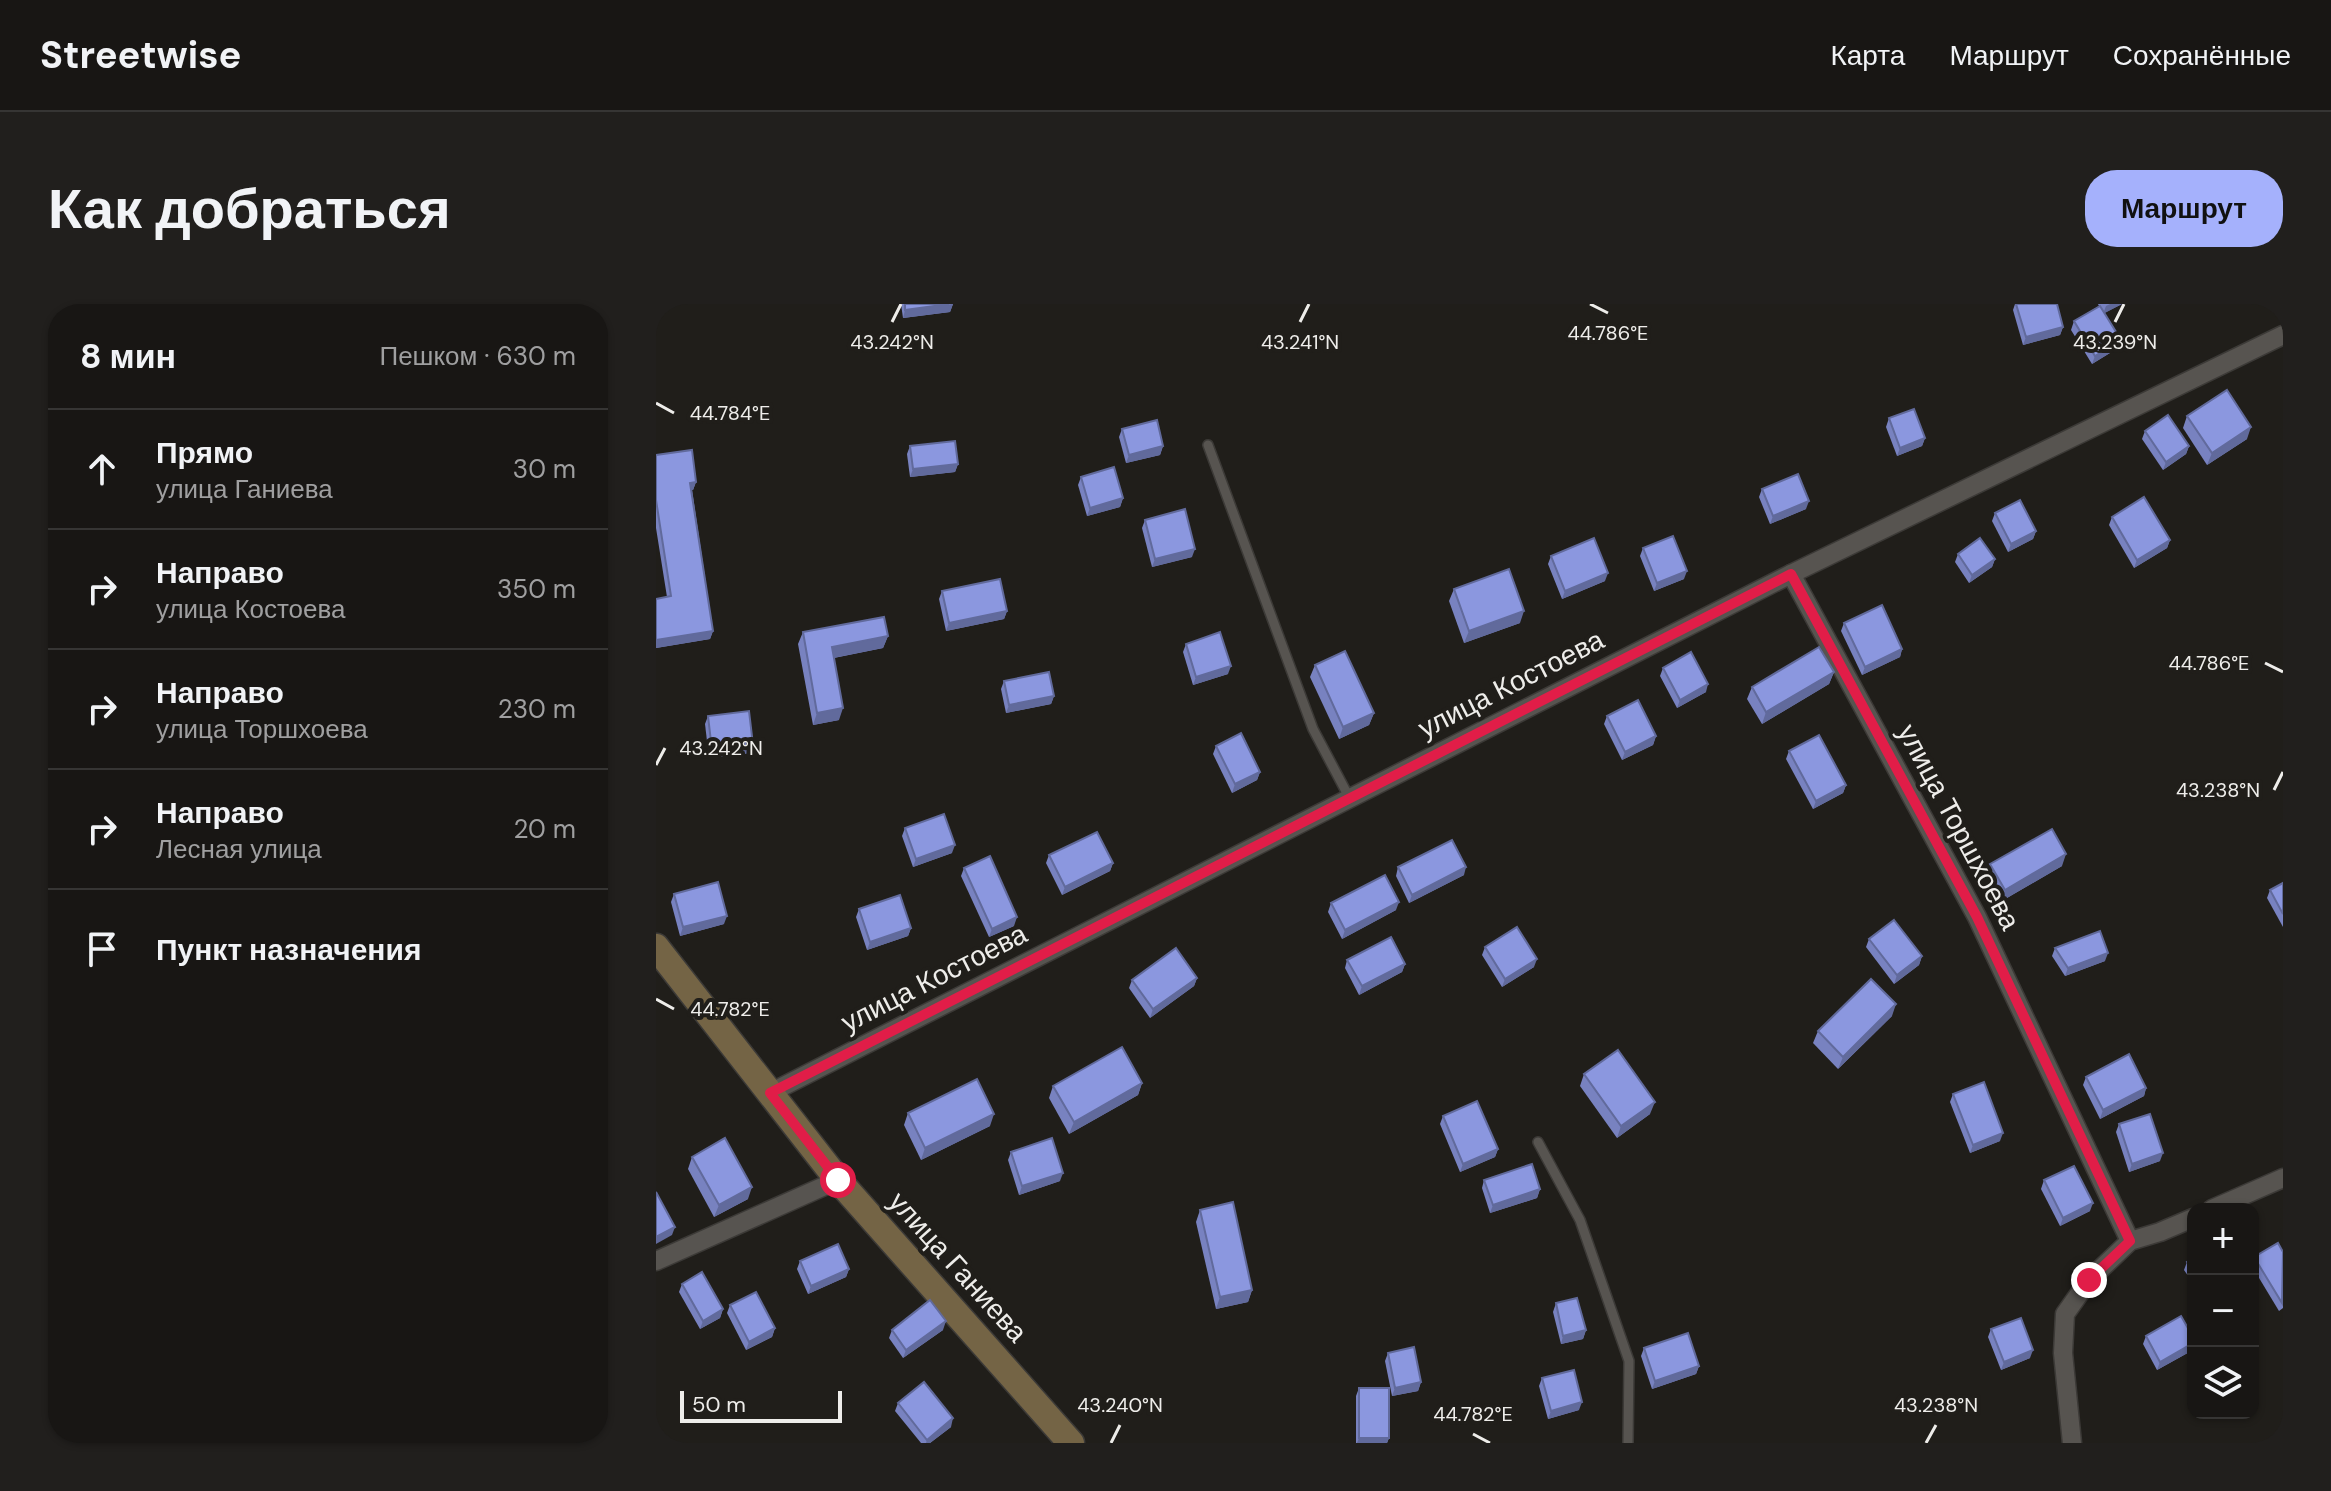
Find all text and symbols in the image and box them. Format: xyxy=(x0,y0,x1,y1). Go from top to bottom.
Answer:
text: Streetwise xyxy=(40,30,241,80)
text: Карта xyxy=(1830,37,1905,74)
text: Маршрут xyxy=(1949,37,2069,74)
text: Сохранённые xyxy=(2113,37,2291,74)
button: Маршрут xyxy=(2085,170,2283,247)
text: Как добраться xyxy=(48,172,451,245)
text: 44.786°E xyxy=(1568,320,1648,346)
text: 43.242°N xyxy=(850,329,934,355)
text: 43.241°N xyxy=(1261,329,1339,355)
text: 43.239°N xyxy=(2073,329,2157,355)
text: 8 мин xyxy=(80,334,176,379)
text: Пешком · 630 m xyxy=(379,339,576,373)
text: 44.784°E xyxy=(690,400,770,426)
text: Прямо xyxy=(156,433,253,472)
icon: ahead xyxy=(80,447,124,491)
text: 30 m xyxy=(513,452,576,486)
text: улица Ганиева xyxy=(156,472,333,506)
text: Направо xyxy=(156,553,284,592)
icon: right xyxy=(80,567,124,611)
text: 350 m xyxy=(497,572,576,606)
text: улица Костоева xyxy=(156,592,346,626)
street label: улица Костоева xyxy=(1412,621,1611,747)
text: 44.786°E xyxy=(2169,650,2249,676)
text: Направо xyxy=(156,673,284,712)
icon: right xyxy=(80,687,124,731)
text: 230 m xyxy=(498,692,576,726)
text: улица Торшхоева xyxy=(156,712,368,746)
street label: улица Торшхоева xyxy=(1889,718,2029,937)
text: 43.242°N xyxy=(679,735,763,761)
text: 43.238°N xyxy=(2176,777,2260,803)
text: Направо xyxy=(156,793,284,832)
icon: right xyxy=(80,807,124,851)
text: 20 m xyxy=(513,812,576,846)
text: Лесная улица xyxy=(156,832,322,866)
street label: улица Костоева xyxy=(835,915,1034,1041)
icon: arrive xyxy=(80,927,124,971)
text: Пункт назначения xyxy=(156,930,421,969)
text: 44.782°E xyxy=(690,996,770,1022)
route start xyxy=(820,1162,856,1198)
street label: улица Ганиева xyxy=(881,1184,1036,1350)
map controls xyxy=(2187,1203,2259,1419)
button: + xyxy=(2187,1203,2259,1275)
route end xyxy=(2071,1262,2107,1298)
button: − xyxy=(2187,1275,2259,1347)
button: layers xyxy=(2187,1347,2259,1419)
scale bar xyxy=(680,1387,842,1423)
text: 50 m xyxy=(692,1390,746,1419)
text: 43.240°N xyxy=(1077,1392,1163,1418)
text: 43.238°N xyxy=(1894,1392,1978,1418)
text: 44.782°E xyxy=(1433,1401,1513,1427)

